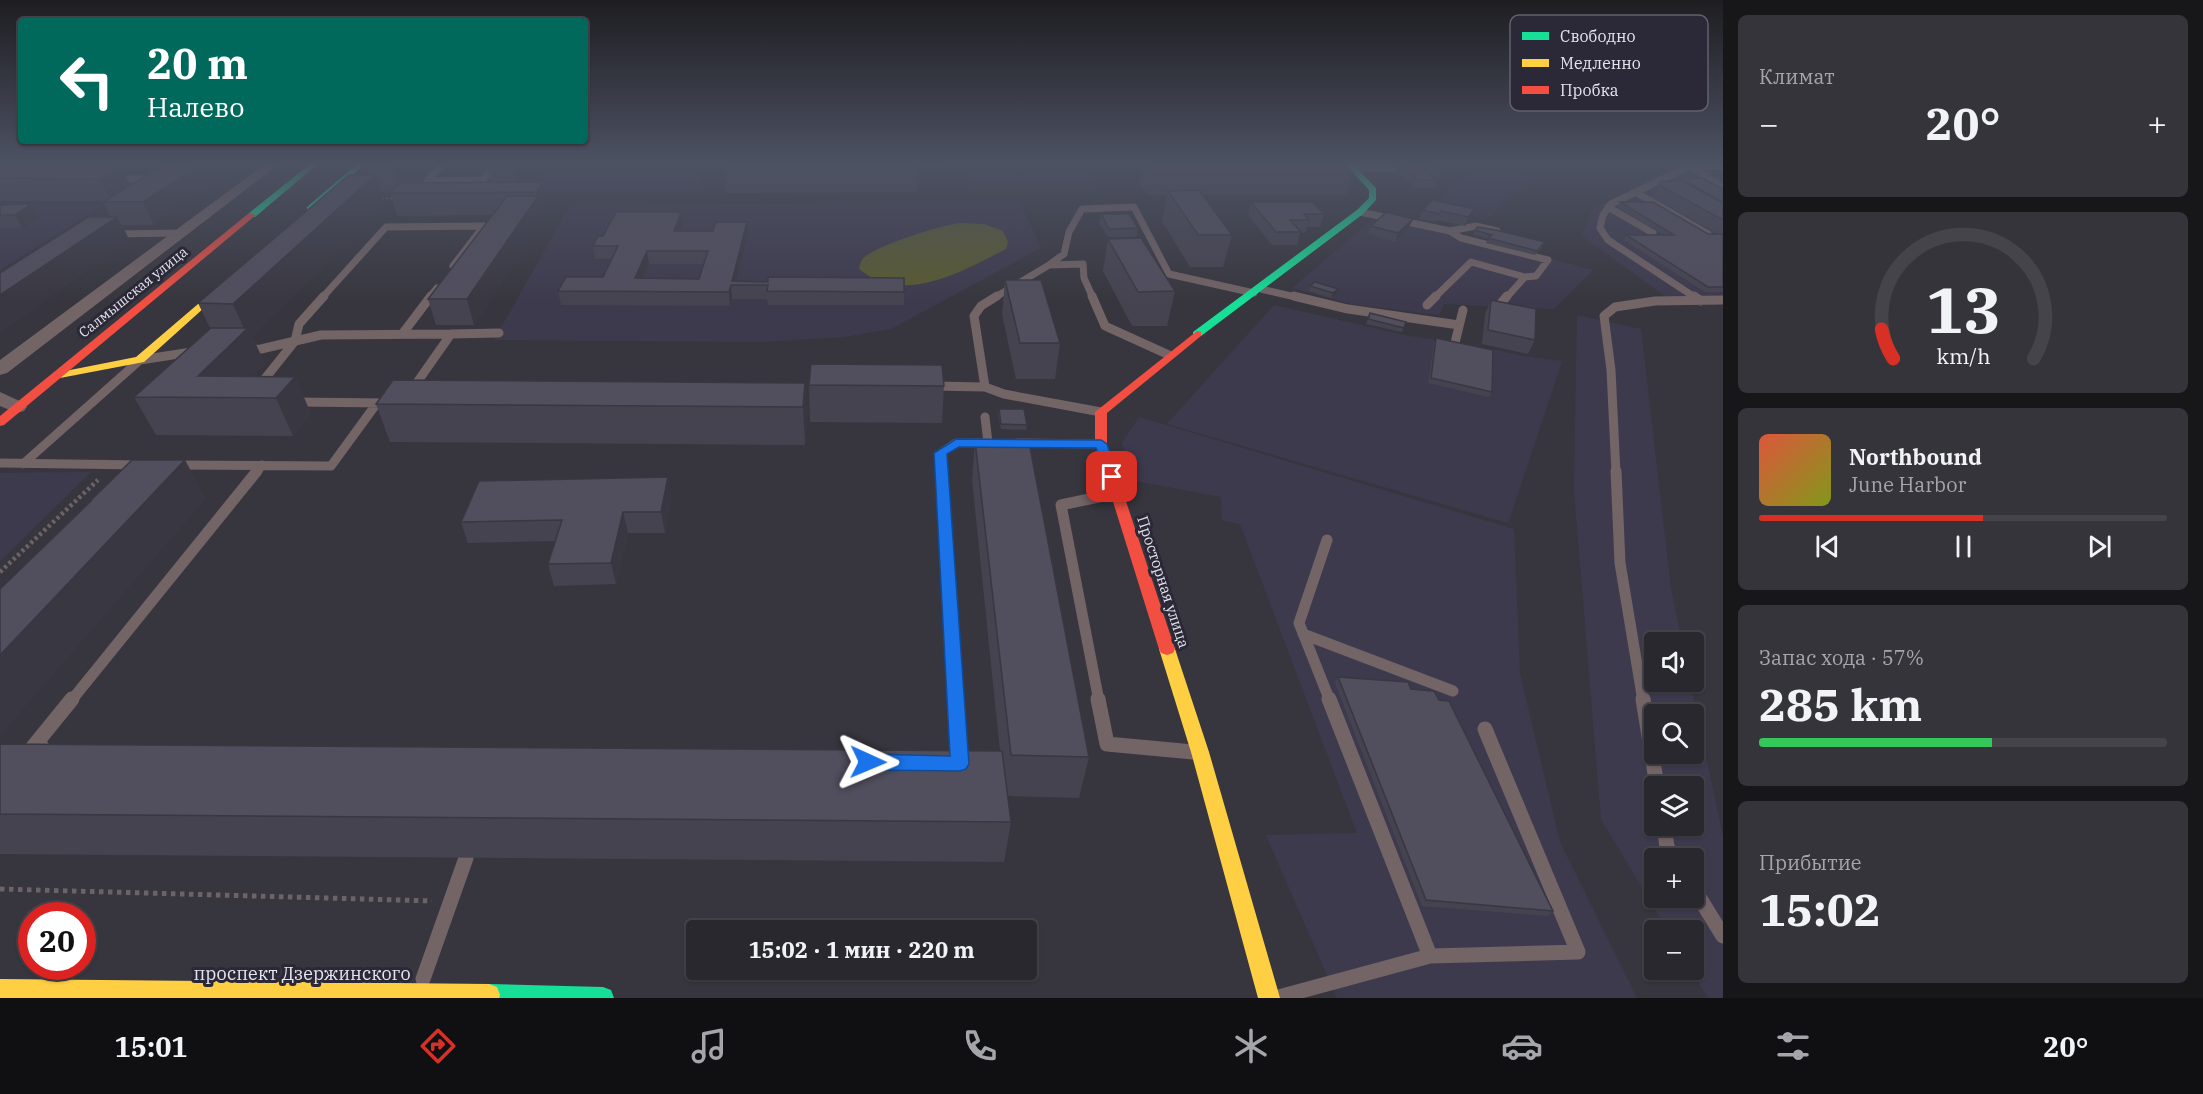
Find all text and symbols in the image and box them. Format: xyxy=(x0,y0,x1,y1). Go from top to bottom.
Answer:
legend xyxy=(1510,15,1708,111)
text: Свободно xyxy=(1560,26,1636,46)
text: 20 m xyxy=(147,36,248,91)
icon: left xyxy=(48,42,126,120)
text: Медленно xyxy=(1560,53,1641,73)
text: Климат xyxy=(1759,63,1835,90)
text: Пробка xyxy=(1560,80,1619,100)
text: Налево xyxy=(147,89,244,124)
text: 20° xyxy=(1925,94,2001,152)
text: − xyxy=(1759,102,1779,145)
text: + xyxy=(2147,102,2167,145)
street label: Салмышская улица xyxy=(75,242,191,341)
text: 13 xyxy=(1926,270,2000,351)
text: km/h xyxy=(1936,343,1990,371)
text: Northbound xyxy=(1849,442,1982,471)
pin xyxy=(1086,451,1137,502)
icon: arrive xyxy=(1095,460,1128,493)
text: June Harbor xyxy=(1849,471,1966,498)
street label: Просторная улица xyxy=(1133,513,1194,650)
icon: previous xyxy=(1811,530,1844,563)
icon: pause xyxy=(1947,530,1980,563)
icon: next xyxy=(2083,530,2116,563)
map controls xyxy=(1644,632,1704,980)
button: sound xyxy=(1644,632,1704,692)
text: Запас хода · 57% xyxy=(1759,644,1924,671)
text: 285 km xyxy=(1759,675,1922,733)
button: search xyxy=(1644,704,1704,764)
position arrow xyxy=(836,730,900,794)
button: layers xyxy=(1644,776,1704,836)
button: + xyxy=(1644,848,1704,908)
text: Прибытие xyxy=(1759,849,1862,876)
text: 15:02 xyxy=(1759,880,1881,938)
speed limit sign: 20 xyxy=(18,902,96,980)
button: − xyxy=(1644,920,1704,980)
text: 15:02 · 1 мин · 220 m xyxy=(748,935,975,964)
street label: проспект Дзержинского xyxy=(193,962,411,985)
icon: directions xyxy=(417,1025,459,1067)
icon: music xyxy=(688,1025,730,1067)
icon: phone xyxy=(959,1025,1001,1067)
icon: climate xyxy=(1230,1025,1272,1067)
icon: car xyxy=(1501,1025,1543,1067)
icon: filters xyxy=(1772,1025,1814,1067)
text: 15:01 xyxy=(115,1029,188,1064)
text: 20° xyxy=(2043,1029,2088,1064)

